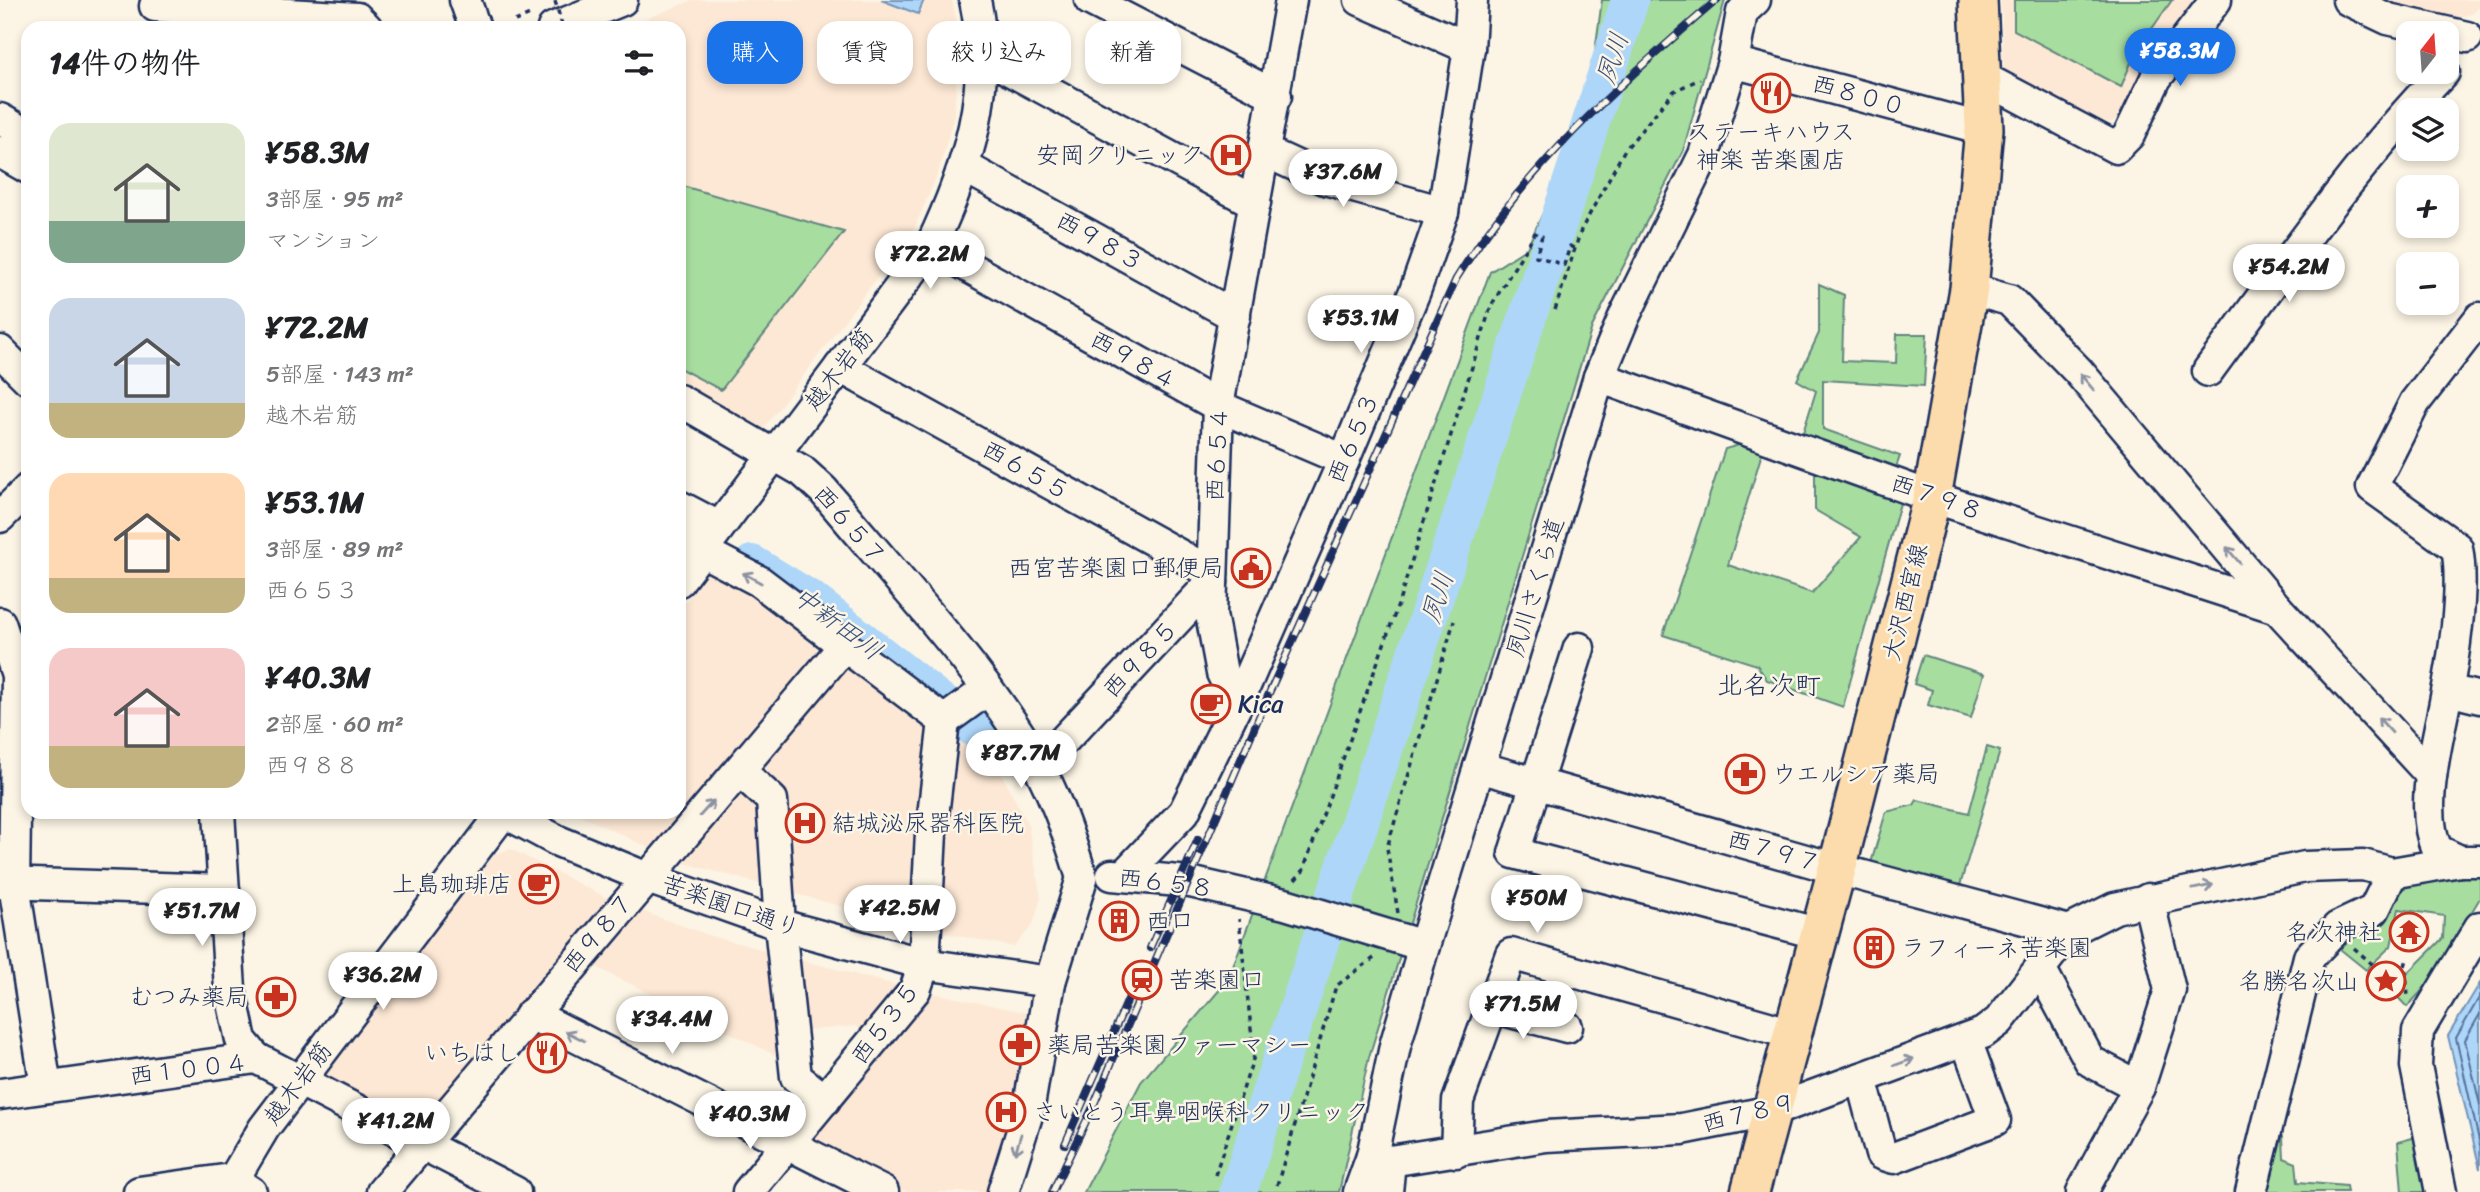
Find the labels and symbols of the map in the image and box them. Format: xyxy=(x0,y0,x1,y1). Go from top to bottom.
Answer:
north arrow xyxy=(2396,21,2459,84)
water label: 夙川 xyxy=(1582,26,1642,90)
pin: ¥58.3M xyxy=(2123,28,2237,88)
street label: 西８００ xyxy=(1807,62,1911,128)
restaurant icon: ステーキハウス 神楽 苦楽園店 xyxy=(1750,72,1792,114)
place label: ステーキハウス 神楽 苦楽園店 xyxy=(1687,111,1855,181)
place label: 安岡クリニック xyxy=(1036,134,1204,176)
hospital icon: 安岡クリニック xyxy=(1210,134,1252,176)
pin: ¥37.6M xyxy=(1286,150,1400,209)
street label: 西９８３ xyxy=(1048,199,1152,283)
pin: ¥72.2M xyxy=(873,232,987,291)
pin: ¥54.2M xyxy=(2232,244,2346,304)
pin: ¥53.1M xyxy=(1304,296,1418,355)
street label: 越木岩筋 xyxy=(793,318,885,420)
street label: 西９８４ xyxy=(1082,318,1186,402)
one-way arrow xyxy=(2079,373,2095,391)
street label: 西６５３ xyxy=(1315,386,1391,490)
street label: 西６５４ xyxy=(1194,405,1240,503)
street label: 西６５５ xyxy=(974,428,1078,512)
street label: 西７９８ xyxy=(1885,462,1989,532)
street label: 西６５７ xyxy=(803,475,897,575)
street label: 夙川さくら道 xyxy=(1494,512,1576,662)
street label: 大沢西宮線 xyxy=(1870,539,1940,665)
place label: 西宮苦楽園口郵便局 xyxy=(1008,547,1224,589)
public building icon: 西宮苦楽園口郵便局 xyxy=(1230,547,1272,589)
one-way arrow xyxy=(2225,547,2241,565)
water label: 夙川 xyxy=(1407,565,1467,629)
one-way arrow xyxy=(742,571,763,584)
water label: 中新田川 xyxy=(783,573,893,673)
street label: 西９８５ xyxy=(1092,610,1188,708)
district label: 北名次町 xyxy=(1717,662,1821,708)
cafe icon: Kica xyxy=(1190,683,1232,725)
place label: Kica xyxy=(1238,683,1284,725)
one-way arrow xyxy=(2377,716,2393,734)
pin: ¥87.7M xyxy=(964,730,1078,790)
pharmacy icon: ウエルシア薬局 xyxy=(1724,753,1766,795)
place label: ウエルシア薬局 xyxy=(1772,753,1940,795)
one-way arrow xyxy=(699,799,715,817)
hospital icon: 結城泌尿器科医院 xyxy=(784,802,826,844)
place label: 結城泌尿器科医院 xyxy=(832,802,1024,844)
street label: 西７９７ xyxy=(1722,818,1826,884)
street label: 西６５８ xyxy=(1116,856,1216,910)
place label: 上島珈琲店 xyxy=(392,863,512,905)
cafe icon: 上島珈琲店 xyxy=(518,863,560,905)
street label: 苦楽園口通り xyxy=(656,863,806,949)
pin: ¥50M xyxy=(1496,876,1578,935)
one-way arrow xyxy=(2191,880,2214,894)
street label: 西９８７ xyxy=(551,883,645,983)
pin: ¥42.5M xyxy=(843,886,957,945)
pin: ¥51.7M xyxy=(145,888,259,948)
building icon: 西口 xyxy=(1098,900,1140,942)
place label: 西口 xyxy=(1146,900,1194,942)
place label: 名次神社 xyxy=(2286,911,2382,953)
temple icon: 名次神社 xyxy=(2388,911,2430,953)
building icon: ラフィーネ苦楽園 xyxy=(1853,927,1895,969)
place label: ラフィーネ苦楽園 xyxy=(1901,927,2092,969)
pin: ¥36.2M xyxy=(326,953,440,1012)
station icon: 苦楽園口 xyxy=(1121,959,1163,1001)
place label: 苦楽園口 xyxy=(1169,959,1265,1001)
place label: 名勝名次山 xyxy=(2239,960,2359,1002)
place icon: 名勝名次山 xyxy=(2365,960,2407,1002)
street label: 西５３５ xyxy=(839,972,931,1074)
place label: むつみ薬局 xyxy=(129,976,249,1018)
pharmacy icon: むつみ薬局 xyxy=(255,976,297,1018)
pin: ¥71.5M xyxy=(1466,982,1580,1041)
pin: ¥34.4M xyxy=(615,996,729,1056)
pharmacy icon: 薬局苦楽園ファーマシー xyxy=(999,1024,1041,1066)
place label: 薬局苦楽園ファーマシー xyxy=(1047,1024,1311,1066)
one-way arrow xyxy=(566,1029,586,1043)
street label: 越木岩筋 xyxy=(252,1032,344,1134)
place label: いちはし xyxy=(424,1032,520,1074)
restaurant icon: いちはし xyxy=(526,1032,568,1074)
street label: 西１００４ xyxy=(127,1041,251,1097)
one-way arrow xyxy=(1893,1055,1915,1067)
street label: 西７８９ xyxy=(1697,1081,1801,1145)
hospital icon: さいとう耳鼻咽喉科クリニック xyxy=(985,1091,1027,1133)
place label: さいとう耳鼻咽喉科クリニック xyxy=(1033,1091,1369,1133)
pin: ¥40.3M xyxy=(693,1092,807,1151)
pin: ¥41.2M xyxy=(339,1098,453,1158)
one-way arrow xyxy=(1011,1133,1023,1155)

